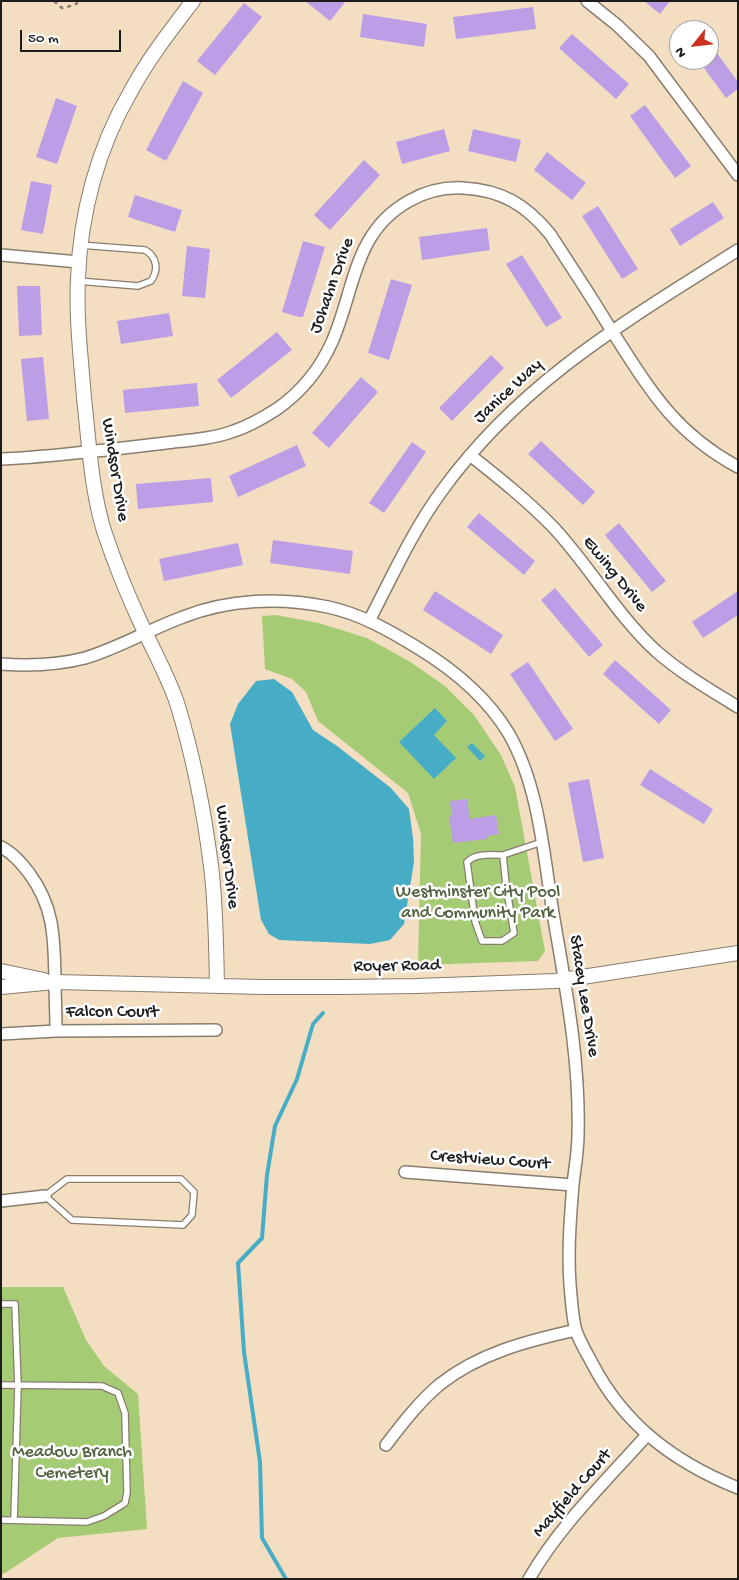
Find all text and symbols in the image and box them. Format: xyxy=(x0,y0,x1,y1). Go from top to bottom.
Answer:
scale bar xyxy=(22,20,124,52)
north arrow xyxy=(669,20,719,70)
text: 50 m xyxy=(28,30,59,48)
text: N xyxy=(672,44,691,60)
street label: Johahn Drive xyxy=(306,235,360,337)
street label: Janice Way xyxy=(470,355,548,429)
street label: Windsor Drive xyxy=(95,417,133,523)
street label: Ewing Drive xyxy=(577,533,651,617)
street label: Windsor Drive xyxy=(209,804,243,910)
park label: Westminster City Pool and Community Park xyxy=(396,882,560,924)
street label: Stacey Lee Drive xyxy=(563,934,603,1058)
street label: Royer Road xyxy=(353,955,441,979)
street label: Falcon Court xyxy=(66,1002,158,1024)
street label: Crestview Court xyxy=(429,1146,551,1176)
park label: Meadow Branch Cemetery xyxy=(12,1442,132,1485)
street label: Mayfield Court xyxy=(529,1445,617,1543)

